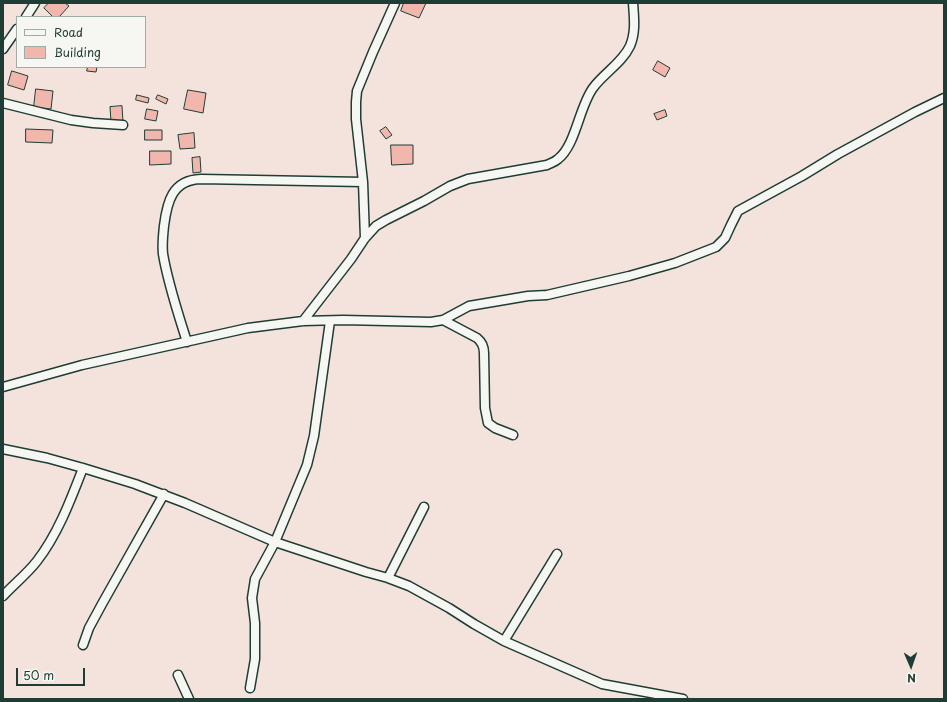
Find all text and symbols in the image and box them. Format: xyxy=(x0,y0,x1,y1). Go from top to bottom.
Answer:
legend xyxy=(16,16,146,68)
text: Road xyxy=(54,23,83,41)
text: Building xyxy=(54,43,101,61)
north arrow xyxy=(891,646,931,686)
scale bar xyxy=(18,660,87,686)
text: 50 m xyxy=(23,666,54,684)
text: N xyxy=(907,670,916,687)

